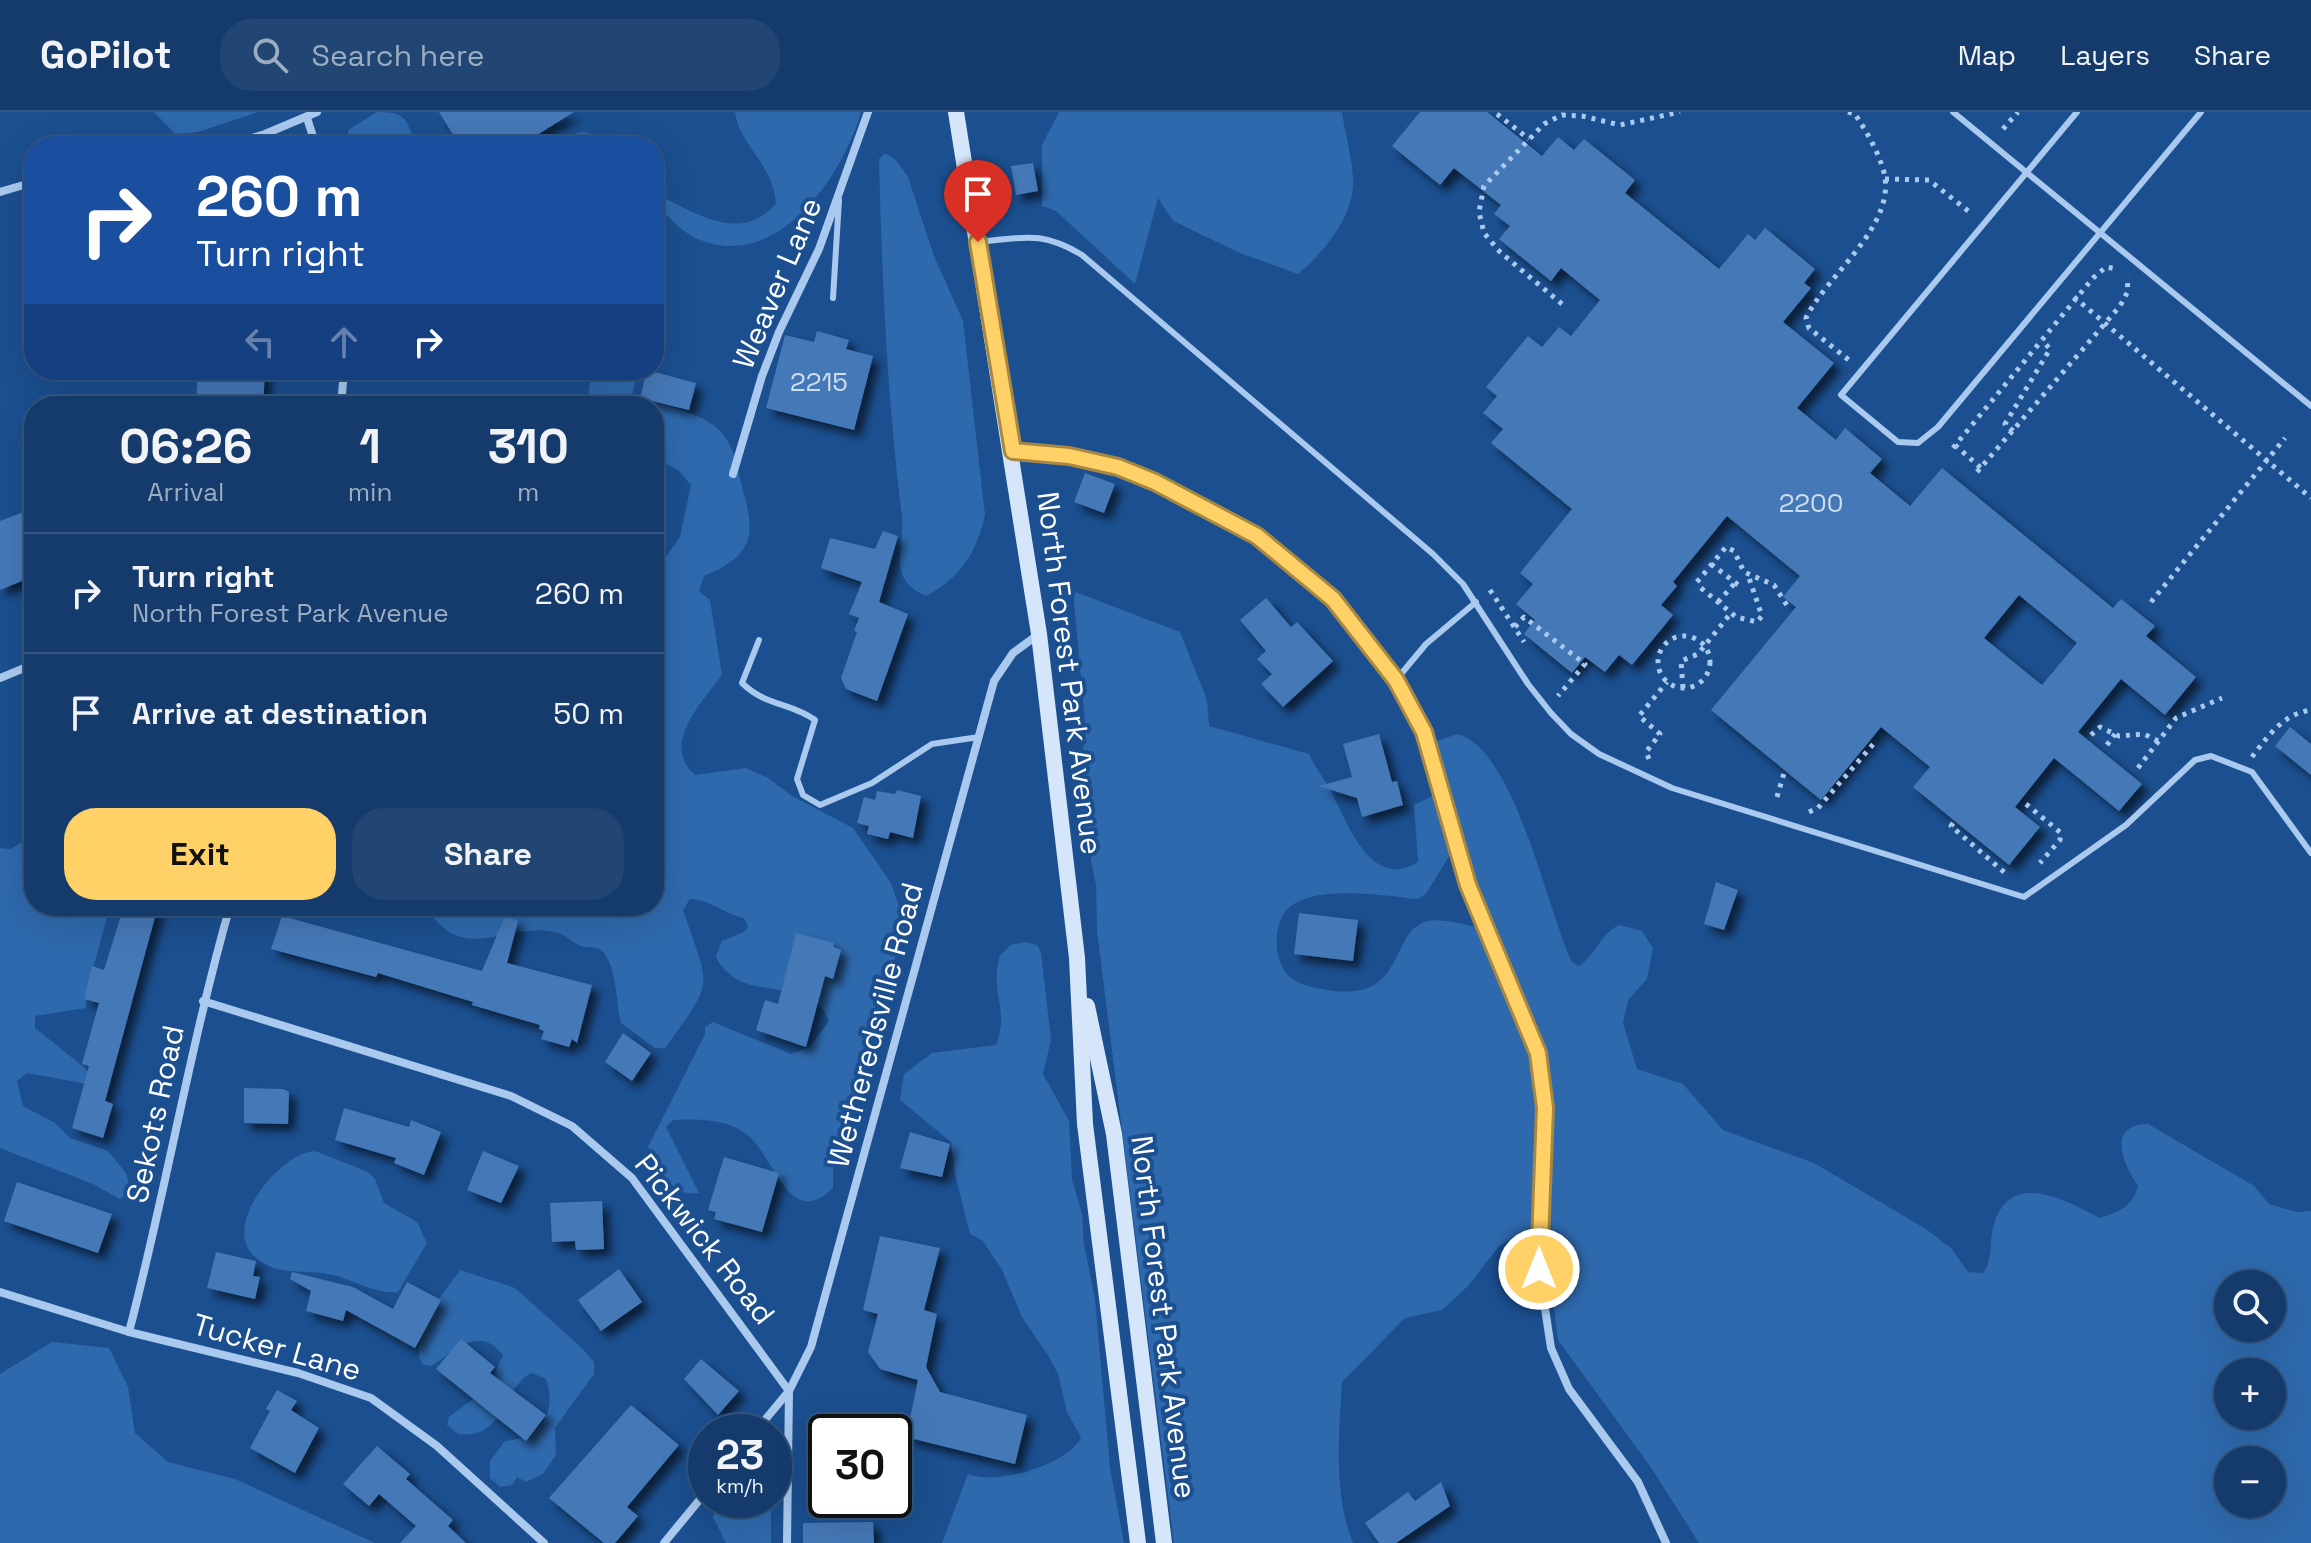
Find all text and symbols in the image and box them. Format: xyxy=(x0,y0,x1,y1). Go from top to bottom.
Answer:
search box xyxy=(220,19,780,91)
text: GoPilot xyxy=(40,31,172,79)
icon: search xyxy=(248,33,292,77)
text: Search here xyxy=(312,36,484,75)
text: Map xyxy=(1958,37,2016,73)
text: Layers xyxy=(2060,37,2150,73)
text: Share xyxy=(2194,37,2271,73)
pin xyxy=(944,160,1012,242)
text: 260 m xyxy=(196,161,362,232)
icon: right xyxy=(64,168,168,272)
icon: arrive xyxy=(956,172,1000,216)
street label: Weaver Lane xyxy=(723,192,831,374)
text: Turn right xyxy=(196,231,365,277)
icon: left xyxy=(238,320,282,364)
icon: ahead xyxy=(322,320,366,364)
icon: right xyxy=(406,320,450,364)
house number: 2215 xyxy=(790,365,848,399)
text: 06:26 xyxy=(119,416,252,477)
text: 1 xyxy=(359,416,381,477)
text: 310 xyxy=(488,416,569,477)
text: Arrival xyxy=(147,475,225,509)
text: min xyxy=(348,475,392,509)
text: m xyxy=(517,475,539,509)
house number: 2200 xyxy=(1779,486,1843,520)
street label: North Forest Park Avenue xyxy=(1028,489,1112,857)
text: Turn right xyxy=(132,557,275,596)
icon: right xyxy=(64,571,108,615)
text: 260 m xyxy=(535,574,624,613)
text: North Forest Park Avenue xyxy=(132,596,449,630)
icon: arrive xyxy=(64,691,108,735)
text: Arrive at destination xyxy=(132,694,428,733)
text: 50 m xyxy=(553,694,624,733)
button: Exit xyxy=(64,808,336,900)
button: Share xyxy=(352,808,624,900)
street label: Wetheredsville Road xyxy=(818,878,932,1172)
street label: Sekots Road xyxy=(117,1022,193,1206)
street label: North Forest Park Avenue xyxy=(1122,1133,1206,1501)
street label: Pickwick Road xyxy=(626,1146,784,1332)
position arrow xyxy=(1497,1227,1581,1311)
map controls xyxy=(2214,1270,2286,1518)
button: search xyxy=(2214,1270,2286,1342)
street label: Tucker Lane xyxy=(188,1304,366,1390)
button: + xyxy=(2214,1358,2286,1430)
speed limit sign: 30 xyxy=(808,1414,912,1518)
text: 23 xyxy=(716,1430,764,1481)
button: − xyxy=(2214,1446,2286,1518)
text: km/h xyxy=(716,1473,764,1499)

